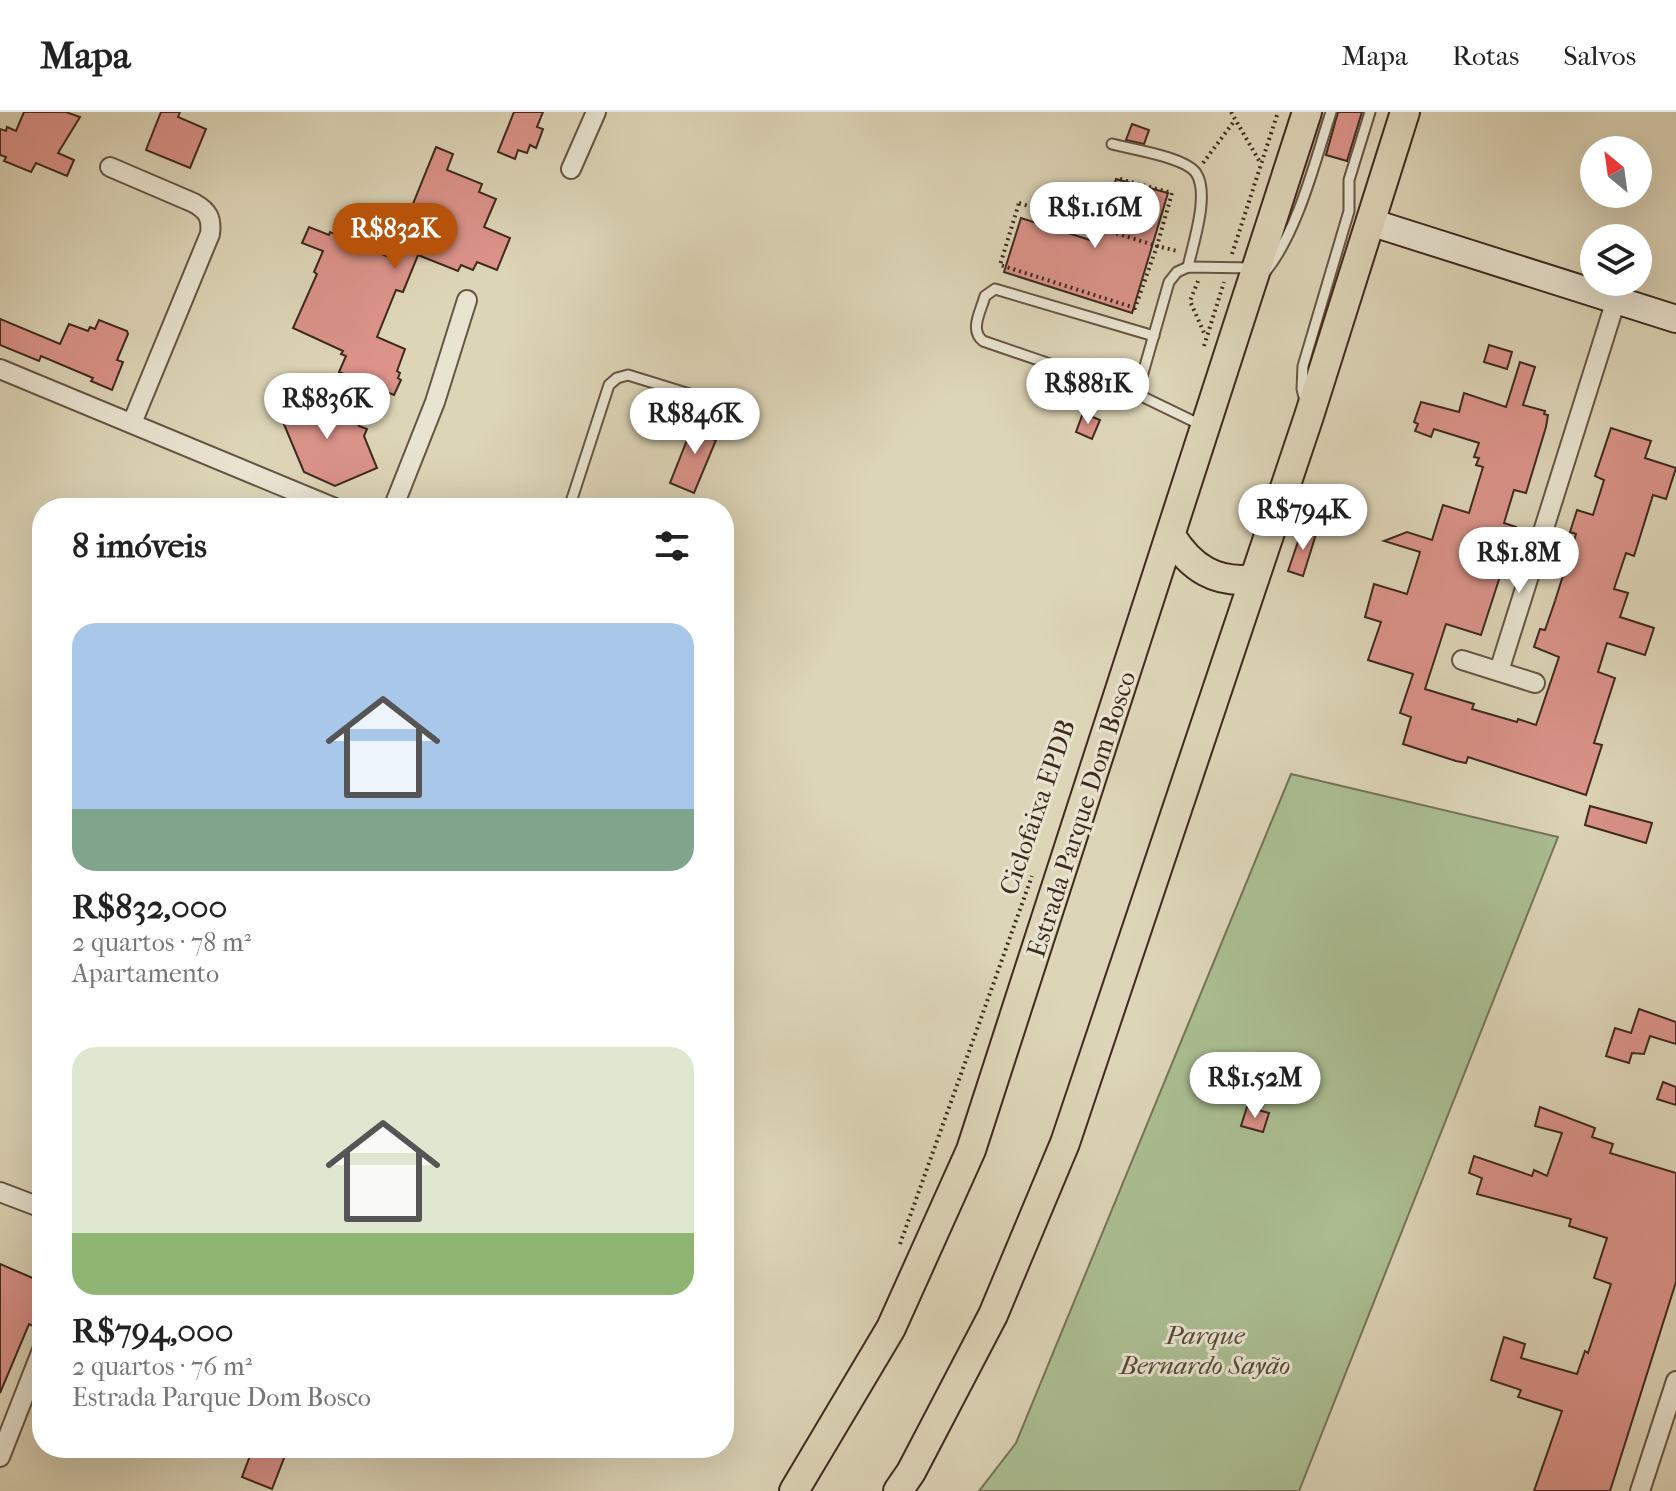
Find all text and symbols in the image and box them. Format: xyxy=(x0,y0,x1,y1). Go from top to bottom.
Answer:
text: Mapa xyxy=(40,33,131,78)
text: Mapa xyxy=(1341,39,1408,72)
text: Rotas xyxy=(1452,39,1519,72)
text: Salvos xyxy=(1563,39,1636,72)
north arrow xyxy=(1580,136,1652,208)
map controls xyxy=(1580,136,1652,296)
pin: R$1.16M xyxy=(1021,182,1169,250)
text: R$1.16M xyxy=(1048,192,1142,223)
pin: R$832K xyxy=(330,203,460,271)
text: R$832K xyxy=(350,213,440,244)
button: layers xyxy=(1580,224,1652,296)
pin: R$881K xyxy=(1023,358,1153,426)
text: R$881K xyxy=(1044,368,1132,399)
pin: R$836K xyxy=(262,373,392,441)
text: R$836K xyxy=(282,383,372,414)
pin: R$846K xyxy=(630,388,760,456)
text: R$846K xyxy=(648,398,742,429)
pin: R$794K xyxy=(1238,484,1368,552)
text: R$794K xyxy=(1256,494,1350,525)
icon: filters xyxy=(650,524,694,568)
text: 8 imóveis xyxy=(72,526,207,566)
pin: R$1.8M xyxy=(1454,527,1584,595)
text: R$1.8M xyxy=(1477,537,1561,568)
street label: Estrada Parque Dom Bosco xyxy=(1021,667,1142,961)
icon: home xyxy=(311,675,455,819)
street label: Ciclofaixa EPDB xyxy=(993,715,1082,899)
text: R$832,000 xyxy=(72,887,227,927)
text: 2 quartos · 78 m² xyxy=(72,927,251,958)
text: Apartamento xyxy=(72,958,219,989)
pin: R$1.52M xyxy=(1181,1052,1329,1120)
text: R$1.52M xyxy=(1208,1062,1302,1093)
icon: home xyxy=(311,1099,455,1243)
text: R$794,000 xyxy=(72,1311,234,1351)
park label: Parque Bernardo Sayão xyxy=(1118,1320,1290,1381)
text: 2 quartos · 76 m² xyxy=(72,1351,252,1382)
text: Estrada Parque Dom Bosco xyxy=(72,1382,371,1413)

